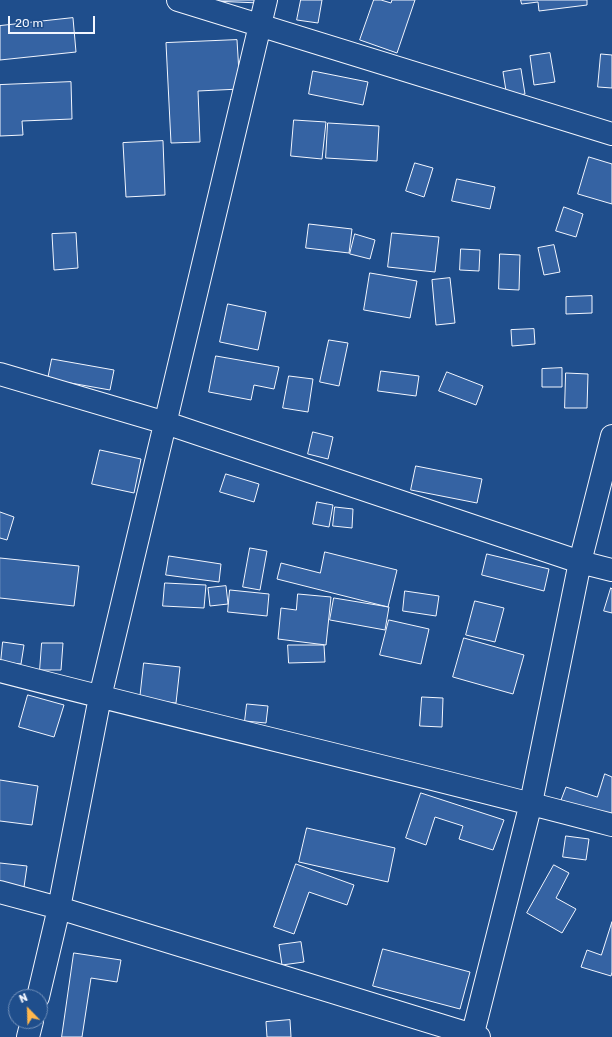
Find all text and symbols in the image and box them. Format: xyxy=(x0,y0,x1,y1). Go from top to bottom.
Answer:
scale bar xyxy=(10,8,97,34)
text: 20 m xyxy=(15,16,43,30)
north arrow xyxy=(8,989,48,1029)
text: N xyxy=(17,991,30,1006)

